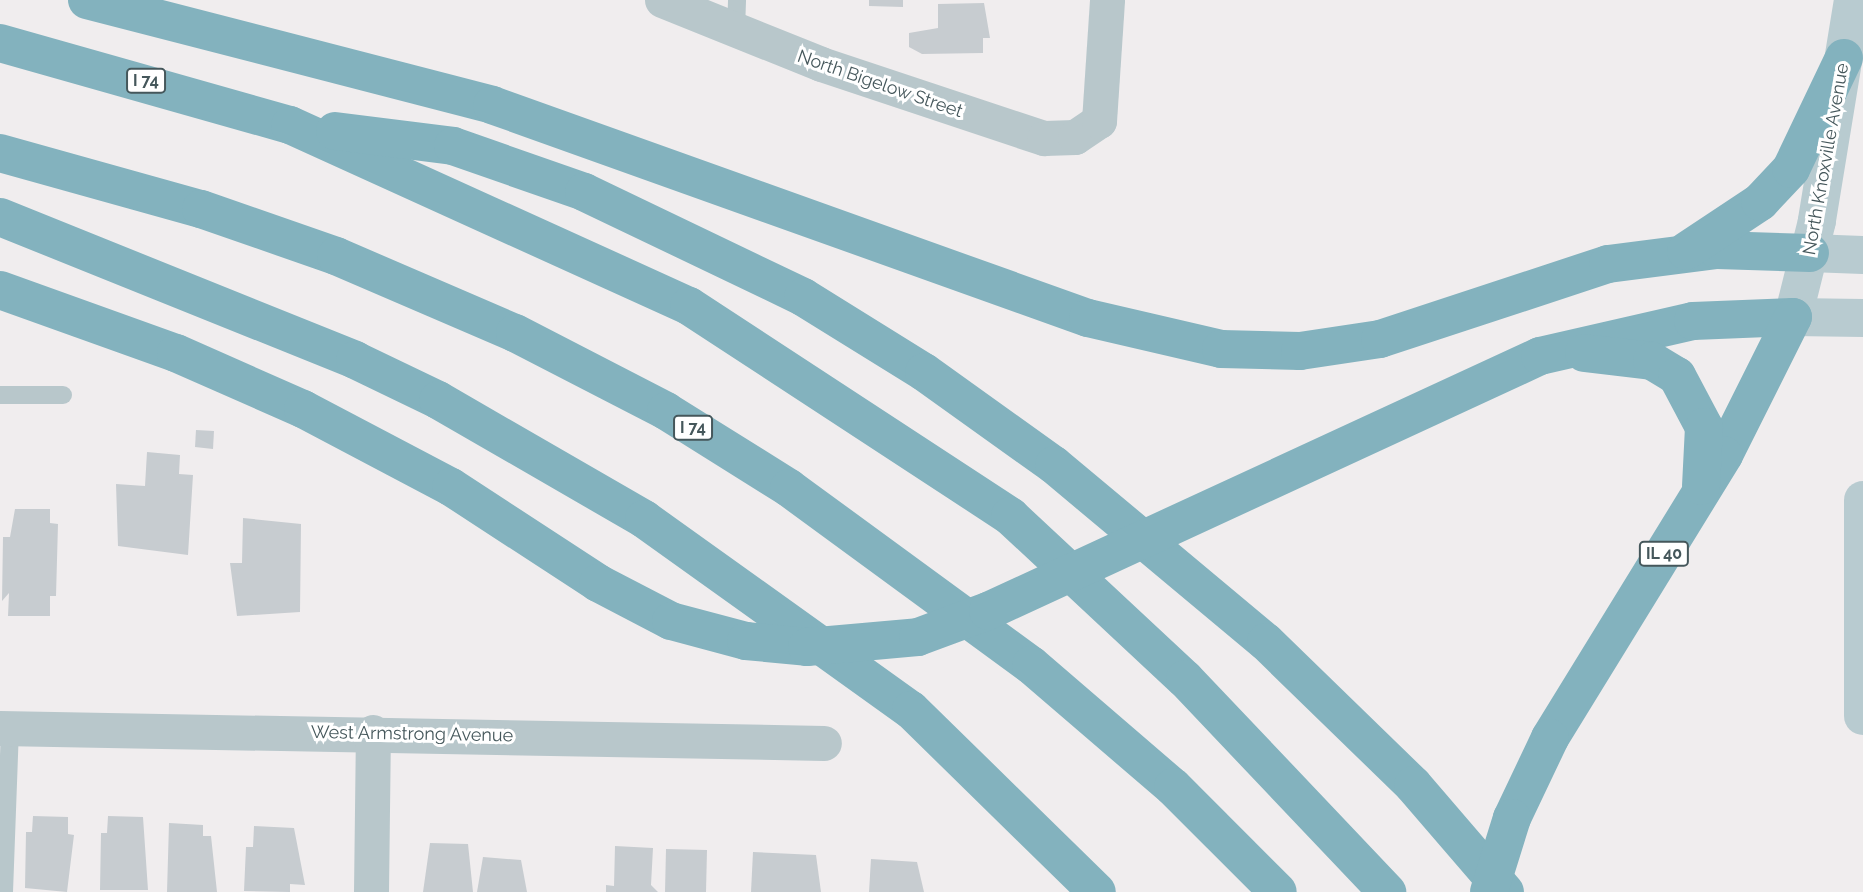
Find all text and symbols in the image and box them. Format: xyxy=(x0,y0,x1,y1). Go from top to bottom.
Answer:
street label: North Bigelow Street xyxy=(794,45,966,123)
street label: North Knoxville Avenue xyxy=(1798,61,1854,257)
road number: I 74 xyxy=(125,68,167,94)
road number: I 74 xyxy=(672,416,714,440)
road number: IL 40 xyxy=(1638,541,1690,566)
street label: West Armstrong Avenue xyxy=(310,721,514,747)

